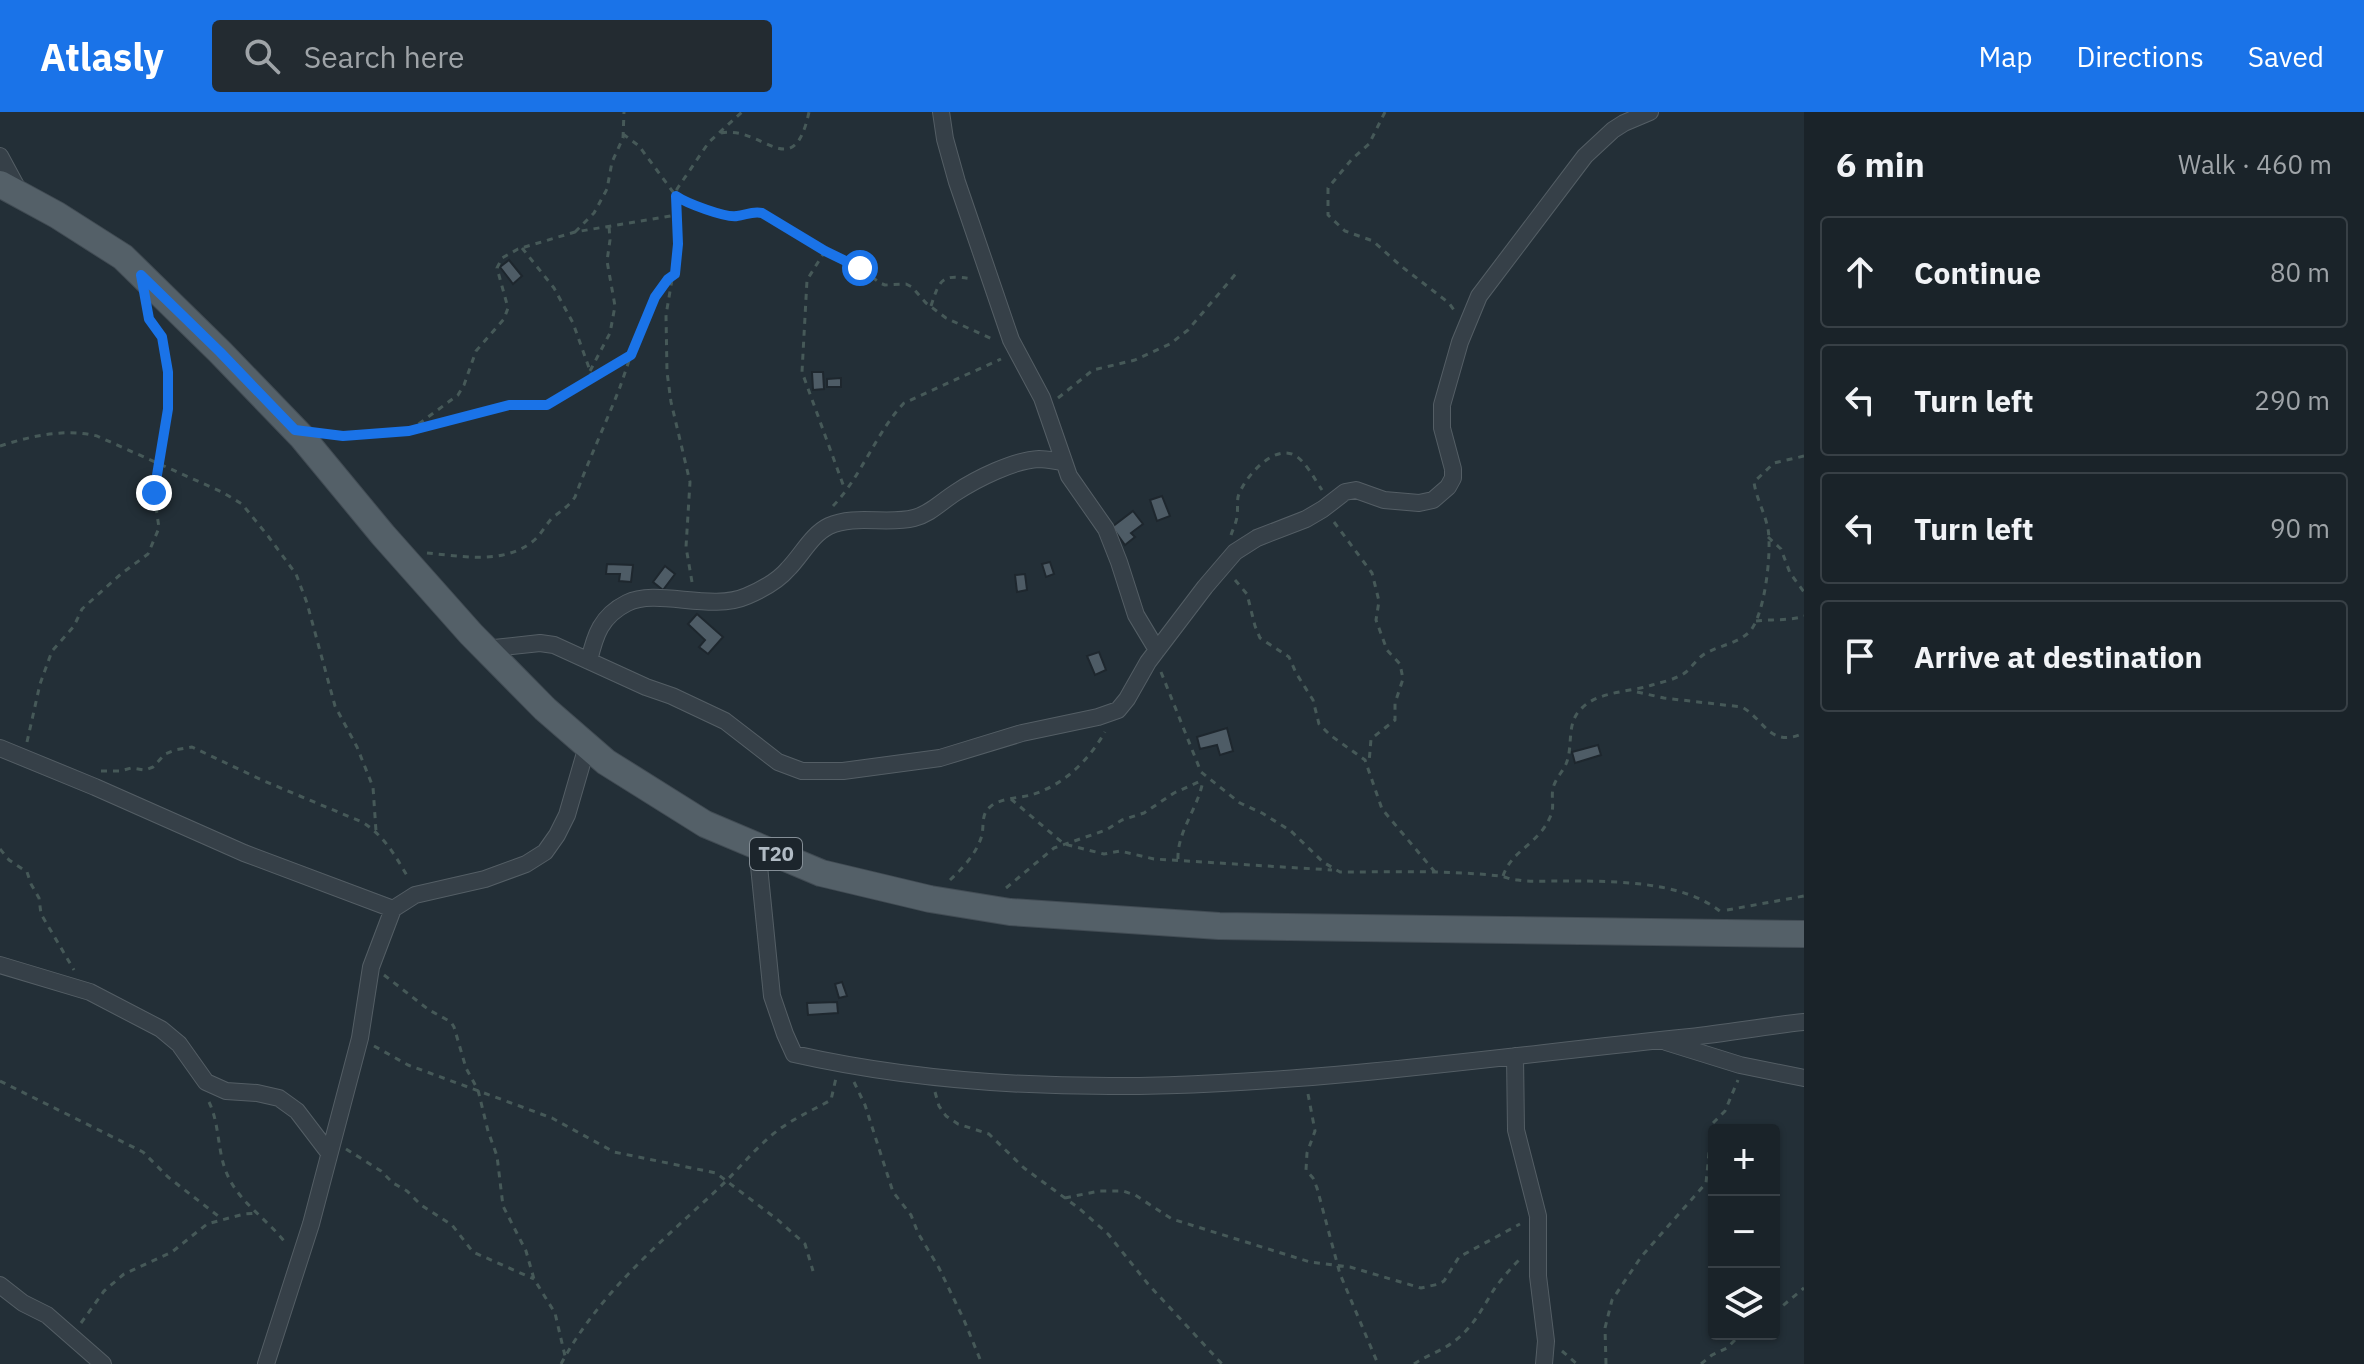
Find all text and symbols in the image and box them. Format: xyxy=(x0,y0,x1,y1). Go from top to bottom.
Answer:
search box xyxy=(212,20,772,92)
text: Atlasly xyxy=(40,32,164,81)
icon: search xyxy=(240,34,284,78)
text: Search here xyxy=(304,37,465,76)
text: Map xyxy=(1978,38,2032,75)
text: Directions xyxy=(2076,38,2204,75)
text: Saved xyxy=(2248,38,2324,75)
text: 6 min xyxy=(1836,142,1925,186)
text: Walk · 460 m xyxy=(2178,147,2332,181)
route start xyxy=(842,250,878,286)
icon: ahead xyxy=(1838,250,1882,294)
text: Continue xyxy=(1914,253,2041,292)
text: 80 m xyxy=(2270,255,2330,289)
icon: left xyxy=(1838,378,1882,422)
text: Turn left xyxy=(1914,381,2033,420)
text: 290 m xyxy=(2254,383,2330,417)
route end xyxy=(136,475,172,511)
icon: left xyxy=(1838,506,1882,550)
text: Turn left xyxy=(1914,509,2033,548)
text: 90 m xyxy=(2270,511,2330,545)
icon: arrive xyxy=(1838,634,1882,678)
text: Arrive at destination xyxy=(1914,637,2202,676)
road number: T20 xyxy=(750,838,802,870)
map controls xyxy=(1708,1124,1780,1340)
button: + xyxy=(1708,1124,1780,1196)
button: − xyxy=(1708,1196,1780,1268)
button: layers xyxy=(1708,1268,1780,1340)

